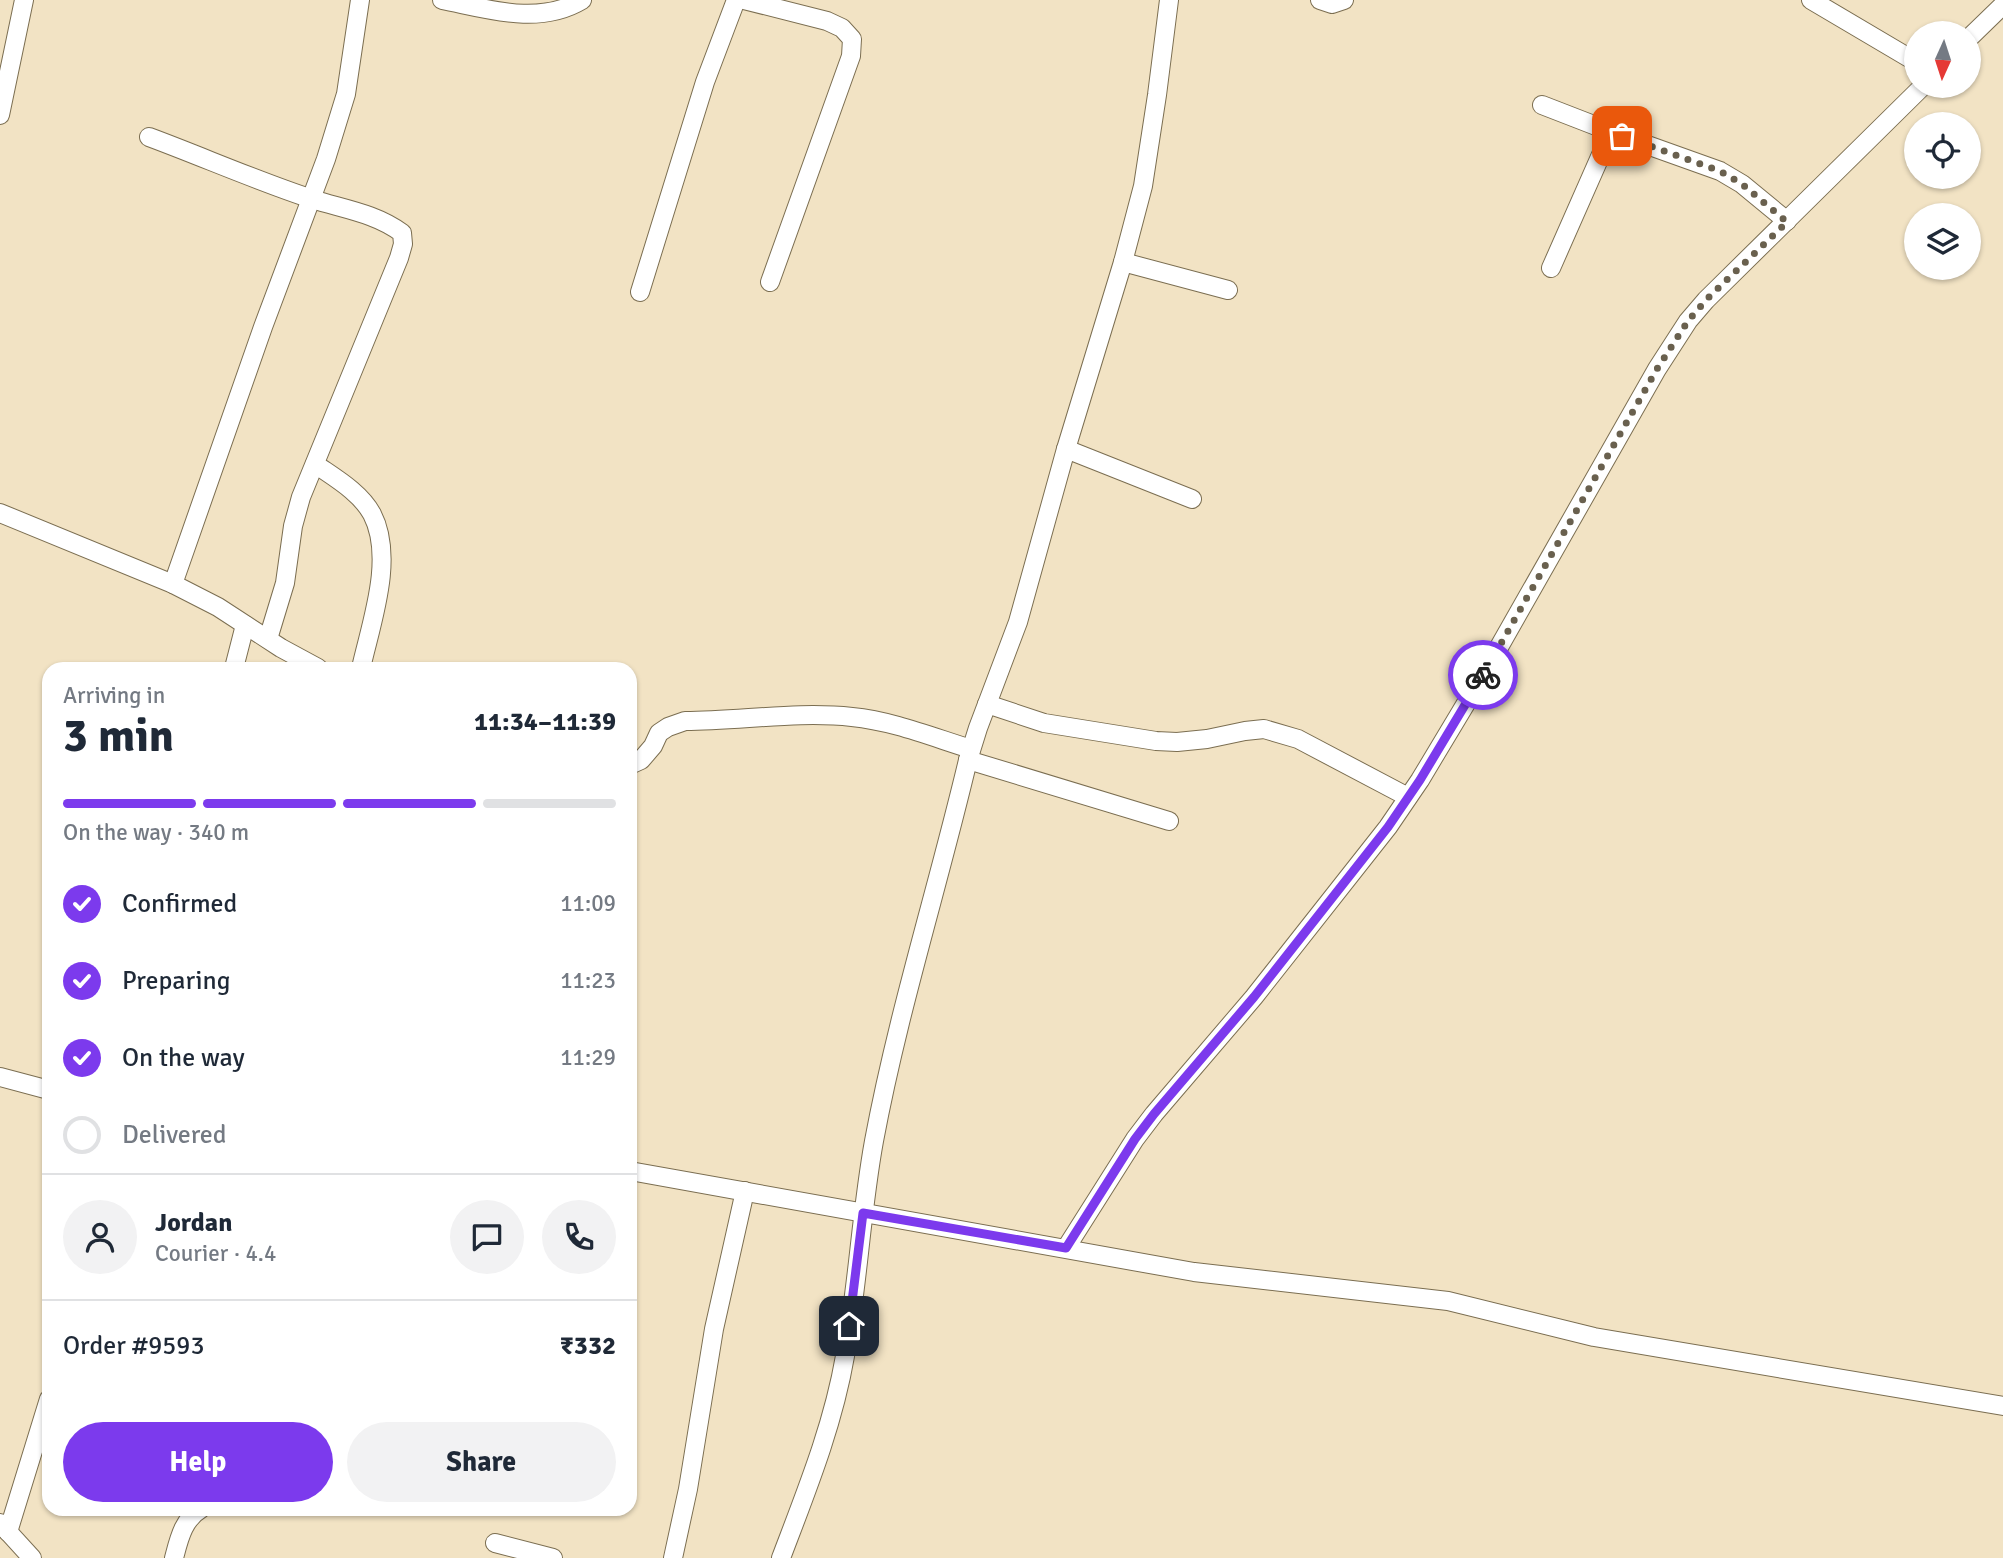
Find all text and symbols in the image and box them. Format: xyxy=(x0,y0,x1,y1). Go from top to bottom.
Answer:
north arrow xyxy=(1904,21,1981,98)
map controls xyxy=(1904,21,1981,280)
pin xyxy=(1592,106,1652,166)
button: locate xyxy=(1904,112,1981,189)
icon: bag xyxy=(1603,117,1641,155)
button: layers xyxy=(1904,203,1981,280)
courier xyxy=(1448,640,1518,710)
icon: bike xyxy=(1464,656,1502,694)
text: Arriving in xyxy=(63,681,165,710)
text: 11:34–11:39 xyxy=(474,706,616,738)
text: 3 min xyxy=(63,708,174,764)
text: On the way · 340 m xyxy=(63,818,249,847)
icon: check xyxy=(63,885,101,923)
text: Confirmed xyxy=(122,888,237,920)
text: 11:09 xyxy=(560,889,616,918)
icon: check xyxy=(63,962,101,1000)
text: Preparing xyxy=(122,965,230,997)
text: 11:23 xyxy=(560,966,616,995)
icon: check xyxy=(63,1039,101,1077)
text: On the way xyxy=(122,1042,245,1074)
text: 11:29 xyxy=(560,1043,616,1072)
text: Delivered xyxy=(122,1119,227,1151)
button: person xyxy=(63,1200,137,1274)
button: chat xyxy=(450,1200,524,1274)
button: phone xyxy=(542,1200,616,1274)
text: Jordan xyxy=(155,1207,232,1239)
text: Courier · 4.4 xyxy=(155,1239,276,1268)
pin xyxy=(819,1296,879,1356)
icon: home xyxy=(830,1307,868,1345)
text: Order #9593 xyxy=(63,1330,204,1362)
text: ₹332 xyxy=(560,1330,616,1362)
button: Help xyxy=(63,1422,333,1502)
button: Share xyxy=(347,1422,616,1502)

